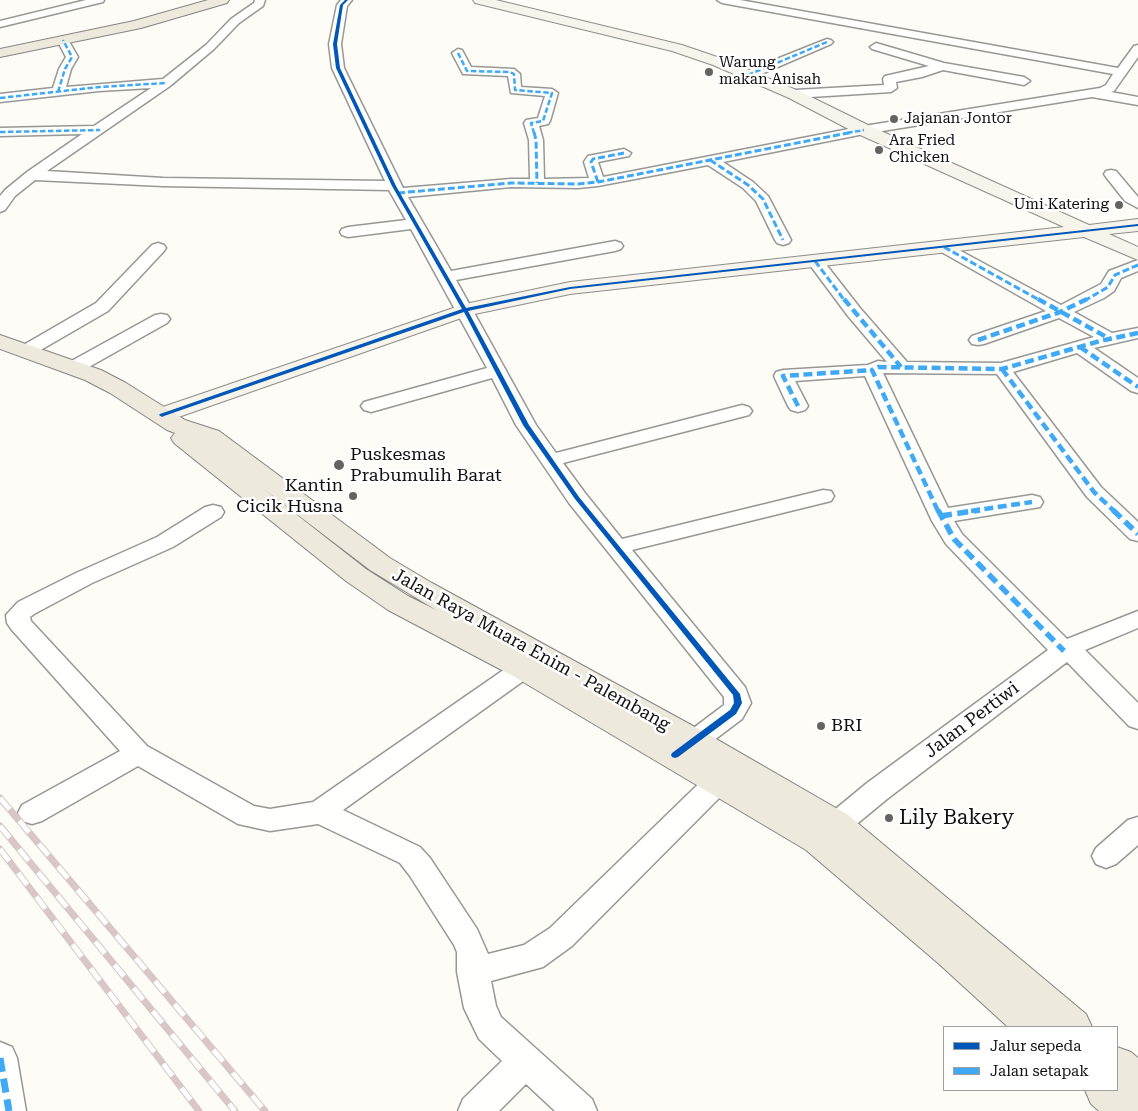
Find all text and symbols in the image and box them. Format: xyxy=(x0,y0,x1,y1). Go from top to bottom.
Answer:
place label: Warung makan Anisah xyxy=(719,54,821,89)
marker: Warung makan Anisah xyxy=(703,66,715,78)
place label: Jajanan Jontor xyxy=(904,110,1012,128)
marker: Jajanan Jontor xyxy=(888,113,900,125)
place label: Ara Fried Chicken xyxy=(889,132,955,167)
marker: Ara Fried Chicken xyxy=(873,144,885,156)
place label: Umi Katering xyxy=(1014,196,1109,214)
marker: Umi Katering xyxy=(1113,199,1125,211)
place label: Puskesmas Prabumulih Barat xyxy=(350,444,502,486)
marker: Puskesmas Prabumulih Barat xyxy=(332,458,346,472)
place label: Kantin Cicik Husna xyxy=(236,475,343,518)
marker: Kantin Cicik Husna xyxy=(347,490,359,502)
street label: Jalan Raya Muara Enim - Palembang xyxy=(388,564,674,736)
street label: Jalan Pertiwi xyxy=(920,677,1024,763)
place label: BRI xyxy=(831,715,862,737)
marker: BRI xyxy=(815,720,827,732)
place label: Lily Bakery xyxy=(899,805,1014,831)
marker: Lily Bakery xyxy=(883,812,895,824)
legend xyxy=(943,1026,1118,1091)
text: Jalur sepeda xyxy=(990,1037,1081,1055)
text: Jalan setapak xyxy=(990,1062,1089,1080)

